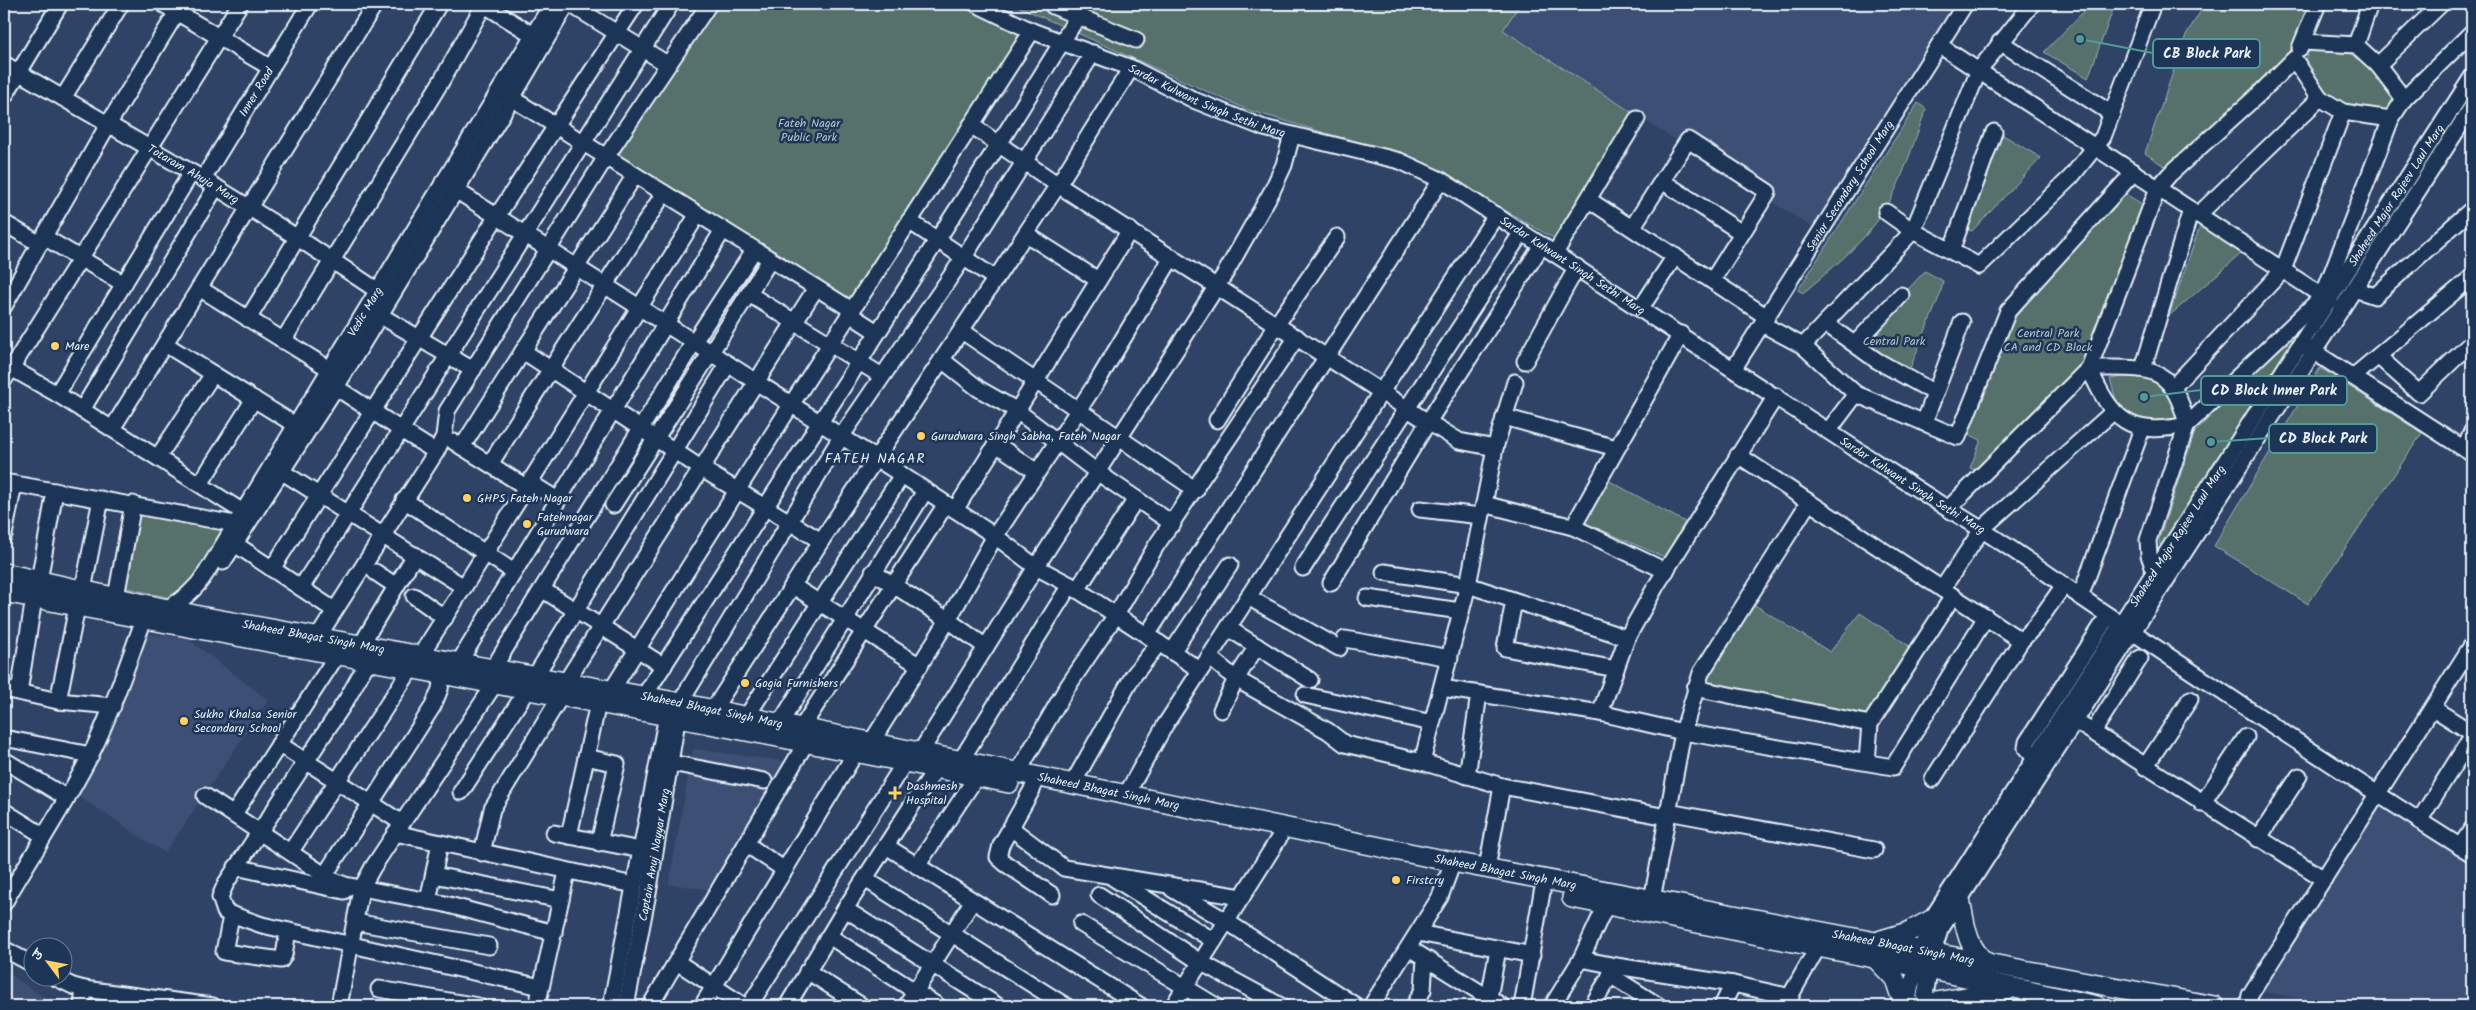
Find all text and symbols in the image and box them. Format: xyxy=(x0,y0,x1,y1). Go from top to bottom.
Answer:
callout: CB Block Park xyxy=(2153,39,2260,68)
text: CB Block Park xyxy=(2163,43,2252,65)
street label: Sardar Kulwant Singh Sethi Marg xyxy=(1125,59,1288,142)
street label: Inner Road xyxy=(234,63,279,120)
park label: Fateh Nagar Public Park xyxy=(778,114,841,147)
street label: Senior Secondary School Marg xyxy=(1801,116,1899,255)
street label: Shaheed Major Rajeev Laul Marg xyxy=(2343,120,2449,270)
street label: Totaram Ahuja Marg xyxy=(144,139,243,209)
street label: Sardar Kulwant Singh Sethi Marg xyxy=(1496,211,1649,320)
street label: Vedic Marg xyxy=(342,283,388,340)
park label: Central Park CA and CD Block xyxy=(2004,324,2093,357)
park label: Central Park xyxy=(1863,332,1926,351)
place label: Mare xyxy=(65,337,90,356)
marker: Mare xyxy=(49,340,61,352)
callout: CD Block Inner Park xyxy=(2201,376,2347,405)
text: CD Block Inner Park xyxy=(2211,380,2338,402)
callout: CD Block Park xyxy=(2269,424,2377,453)
place label: Gurudwara Singh Sabha, Fateh Nagar xyxy=(931,427,1122,446)
text: CD Block Park xyxy=(2279,428,2368,450)
marker: Gurudwara Singh Sabha, Fateh Nagar xyxy=(915,430,927,442)
street label: Sardar Kulwant Singh Sethi Marg xyxy=(1836,432,1990,539)
district label: FATEH NAGAR xyxy=(825,448,925,470)
street label: Shaheed Major Rajeev Laul Marg xyxy=(2125,461,2230,611)
place label: GHPS Fateh Nagar xyxy=(477,489,573,508)
marker: GHPS Fateh Nagar xyxy=(461,492,473,504)
place label: Fatehnagar Gurudwara xyxy=(537,508,594,541)
marker: Fatehnagar Gurudwara xyxy=(521,518,533,530)
street label: Shaheed Bhagat Singh Marg xyxy=(241,614,387,659)
place label: Gogia Furnishers xyxy=(755,674,838,693)
marker: Gogia Furnishers xyxy=(739,677,751,689)
street label: Shaheed Bhagat Singh Marg xyxy=(639,686,785,734)
place label: Sukho Khalsa Senior Secondary School xyxy=(194,705,298,738)
marker: Sukho Khalsa Senior Secondary School xyxy=(178,715,190,727)
street label: Shaheed Bhagat Singh Marg xyxy=(1036,767,1181,815)
place label: Dashmesh Hospital xyxy=(906,777,957,810)
street label: Captain Anuj Nayyar Marg xyxy=(633,786,675,923)
marker: Dashmesh Hospital xyxy=(888,786,902,800)
street label: Shaheed Bhagat Singh Marg xyxy=(1433,849,1578,895)
place label: Firstcry xyxy=(1406,871,1444,890)
marker: Firstcry xyxy=(1390,874,1402,886)
street label: Shaheed Bhagat Singh Marg xyxy=(1831,924,1976,970)
north arrow xyxy=(22,938,72,988)
text: उ xyxy=(26,943,51,965)

